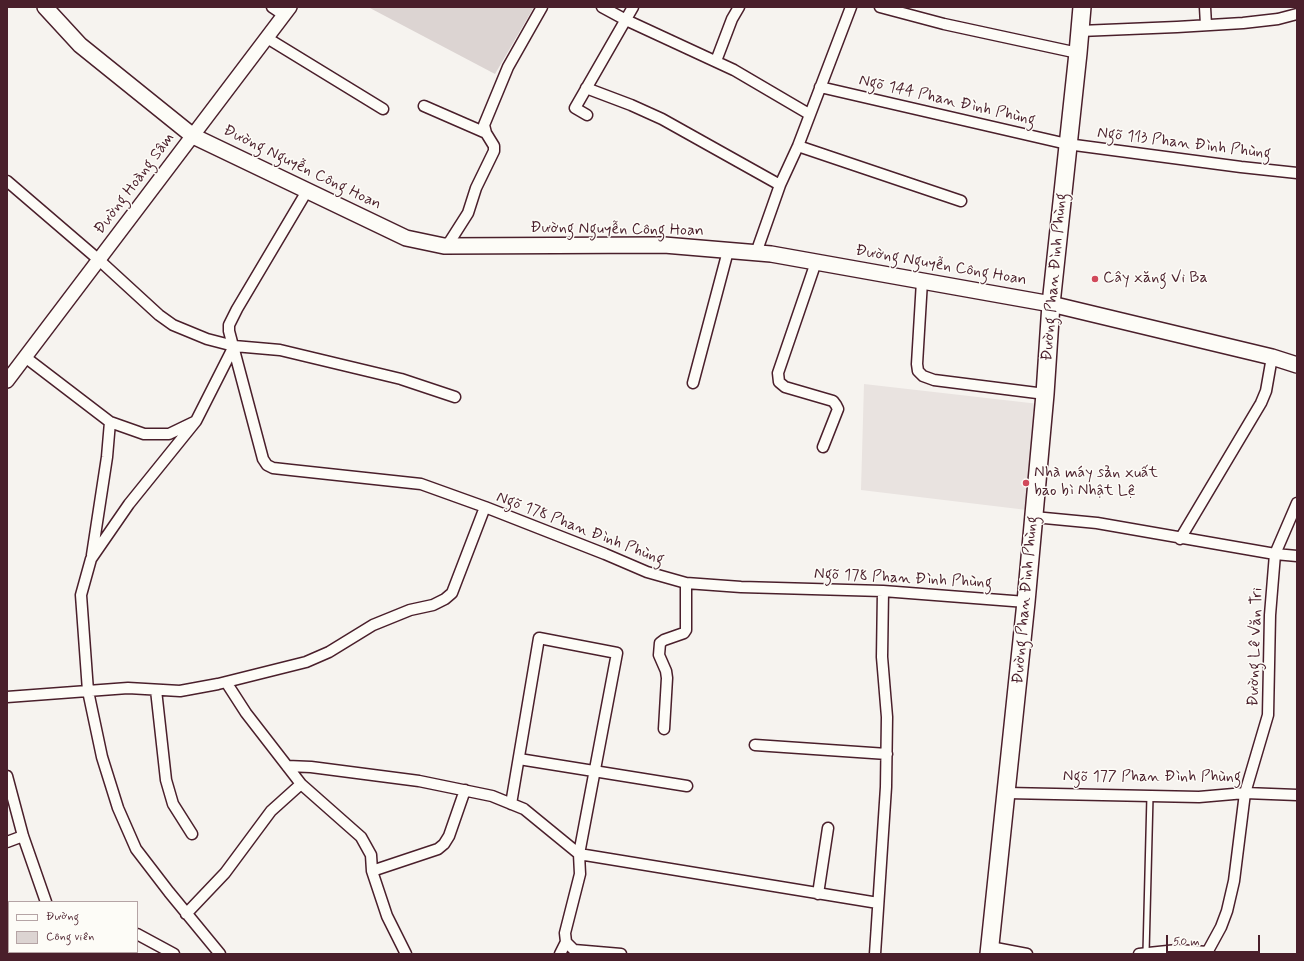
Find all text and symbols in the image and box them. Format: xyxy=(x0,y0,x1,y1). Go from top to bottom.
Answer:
street label: Ngõ 144 Phan Đình Phùng xyxy=(857,71,1037,131)
street label: Đường Nguyễn Công Hoan xyxy=(220,121,384,215)
street label: Ngõ 113 Phan Đình Phùng xyxy=(1096,124,1272,164)
street label: Đường Hoàng Sâm xyxy=(91,129,179,239)
street label: Đường Phan Đình Phùng xyxy=(1038,192,1072,362)
street label: Đường Nguyễn Công Hoan xyxy=(530,219,704,241)
street label: Đường Nguyễn Công Hoan xyxy=(854,241,1028,291)
place label: Cây xăng Vi Ba xyxy=(1103,269,1208,289)
marker: Cây xăng Vi Ba xyxy=(1090,274,1100,284)
place label: Nhà máy sản xuất bao bì Nhật Lệ xyxy=(1034,464,1158,502)
marker: Nhà máy sản xuất bao bì Nhật Lệ xyxy=(1021,478,1031,488)
street label: Ngõ 178 Phan Đình Phùng xyxy=(493,488,667,570)
street label: Đường Phan Đình Phùng xyxy=(1009,515,1043,685)
street label: Ngõ 178 Phan Đình Phùng xyxy=(813,565,993,593)
street label: Đường Lê Văn Tri xyxy=(1244,587,1268,707)
street label: Ngõ 177 Phan Đình Phùng xyxy=(1063,768,1241,788)
legend xyxy=(8,901,138,953)
text: Đường xyxy=(46,909,79,925)
scale bar xyxy=(1168,927,1262,953)
text: Công viên xyxy=(46,929,94,945)
text: 50 m xyxy=(1173,934,1200,950)

